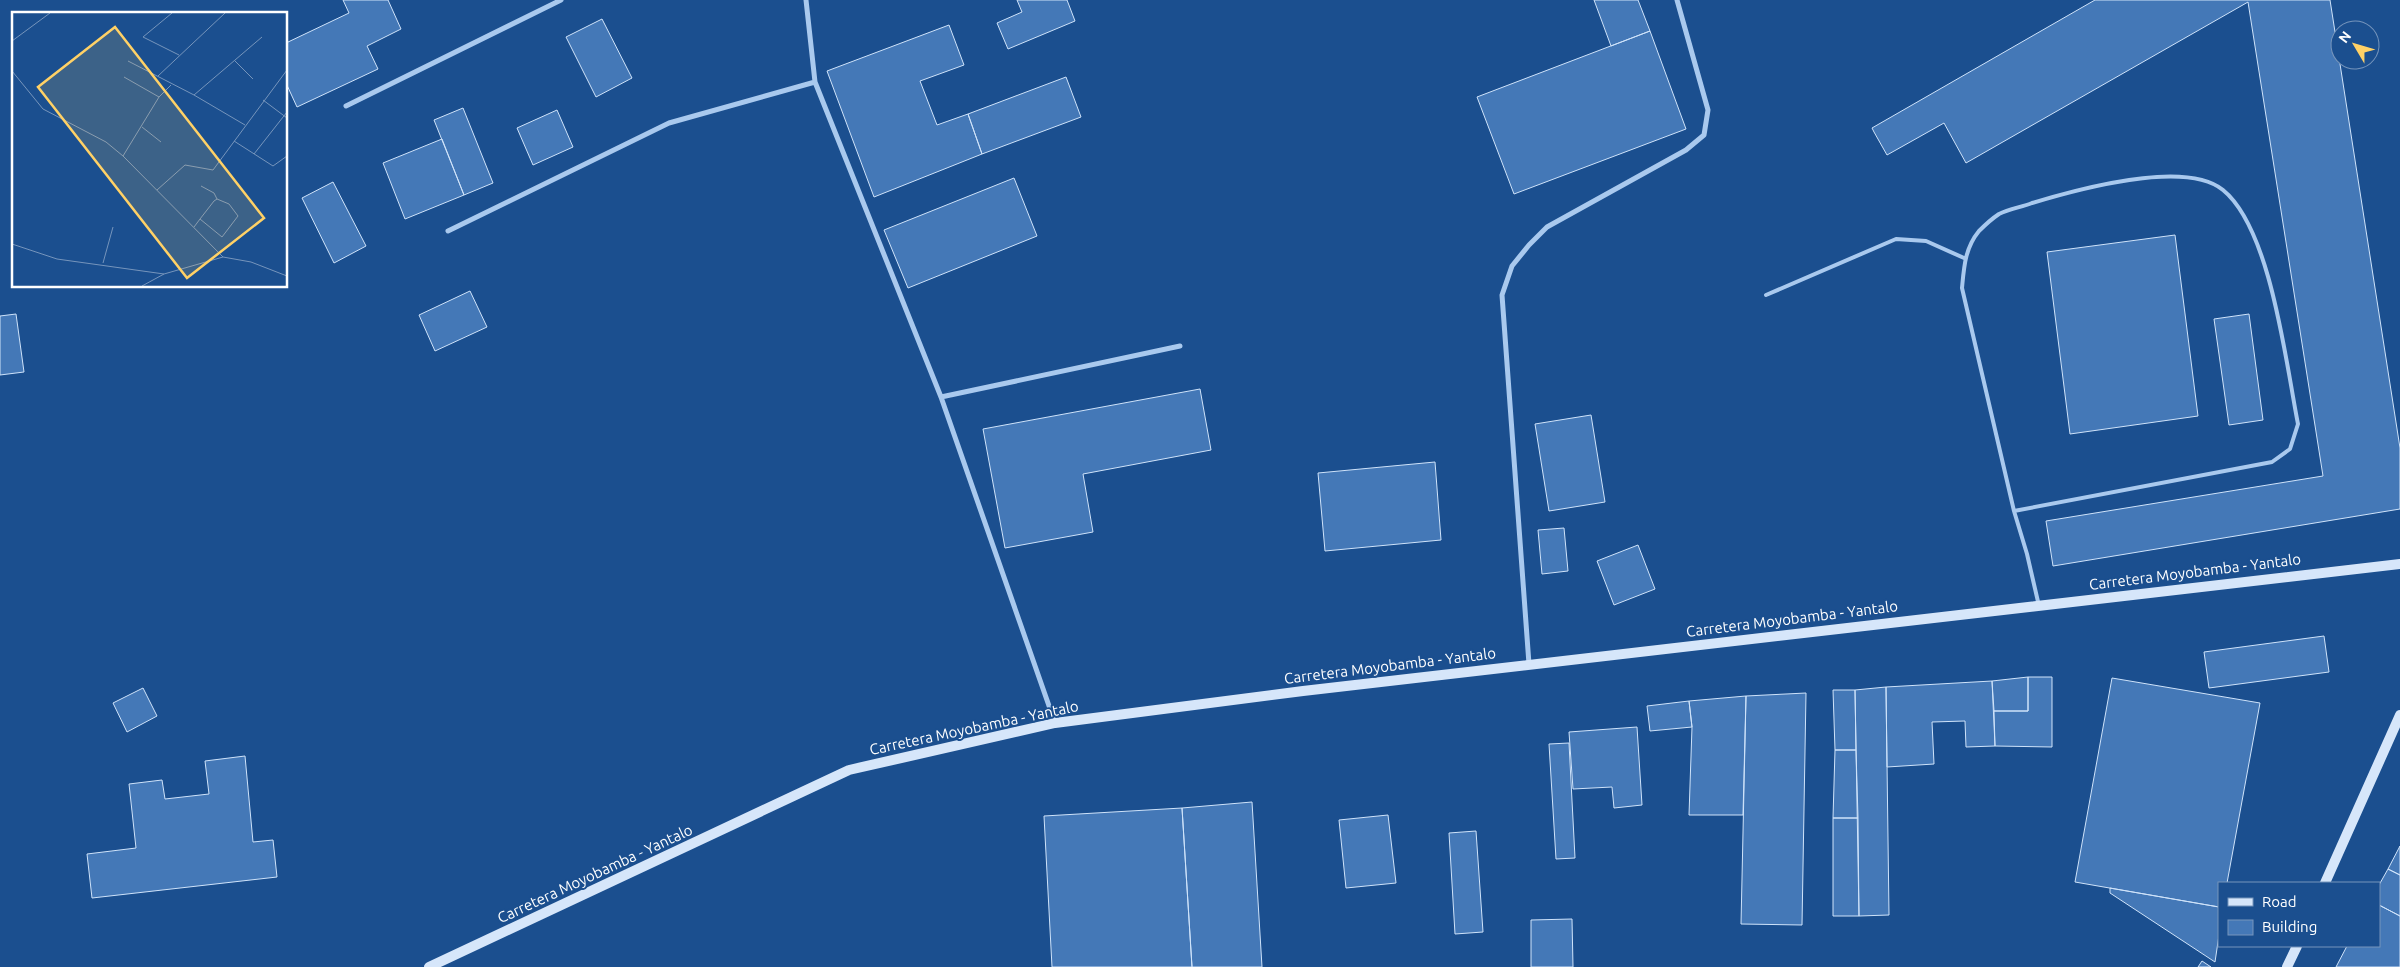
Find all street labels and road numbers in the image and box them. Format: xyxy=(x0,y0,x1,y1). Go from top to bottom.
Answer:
street label: Carretera Moyobamba - Yantalo xyxy=(2088,550,2302,593)
street label: Carretera Moyobamba - Yantalo xyxy=(1685,597,1899,640)
street label: Carretera Moyobamba - Yantalo xyxy=(1283,644,1497,687)
street label: Carretera Moyobamba - Yantalo xyxy=(868,697,1080,758)
street label: Carretera Moyobamba - Yantalo xyxy=(495,821,695,926)

